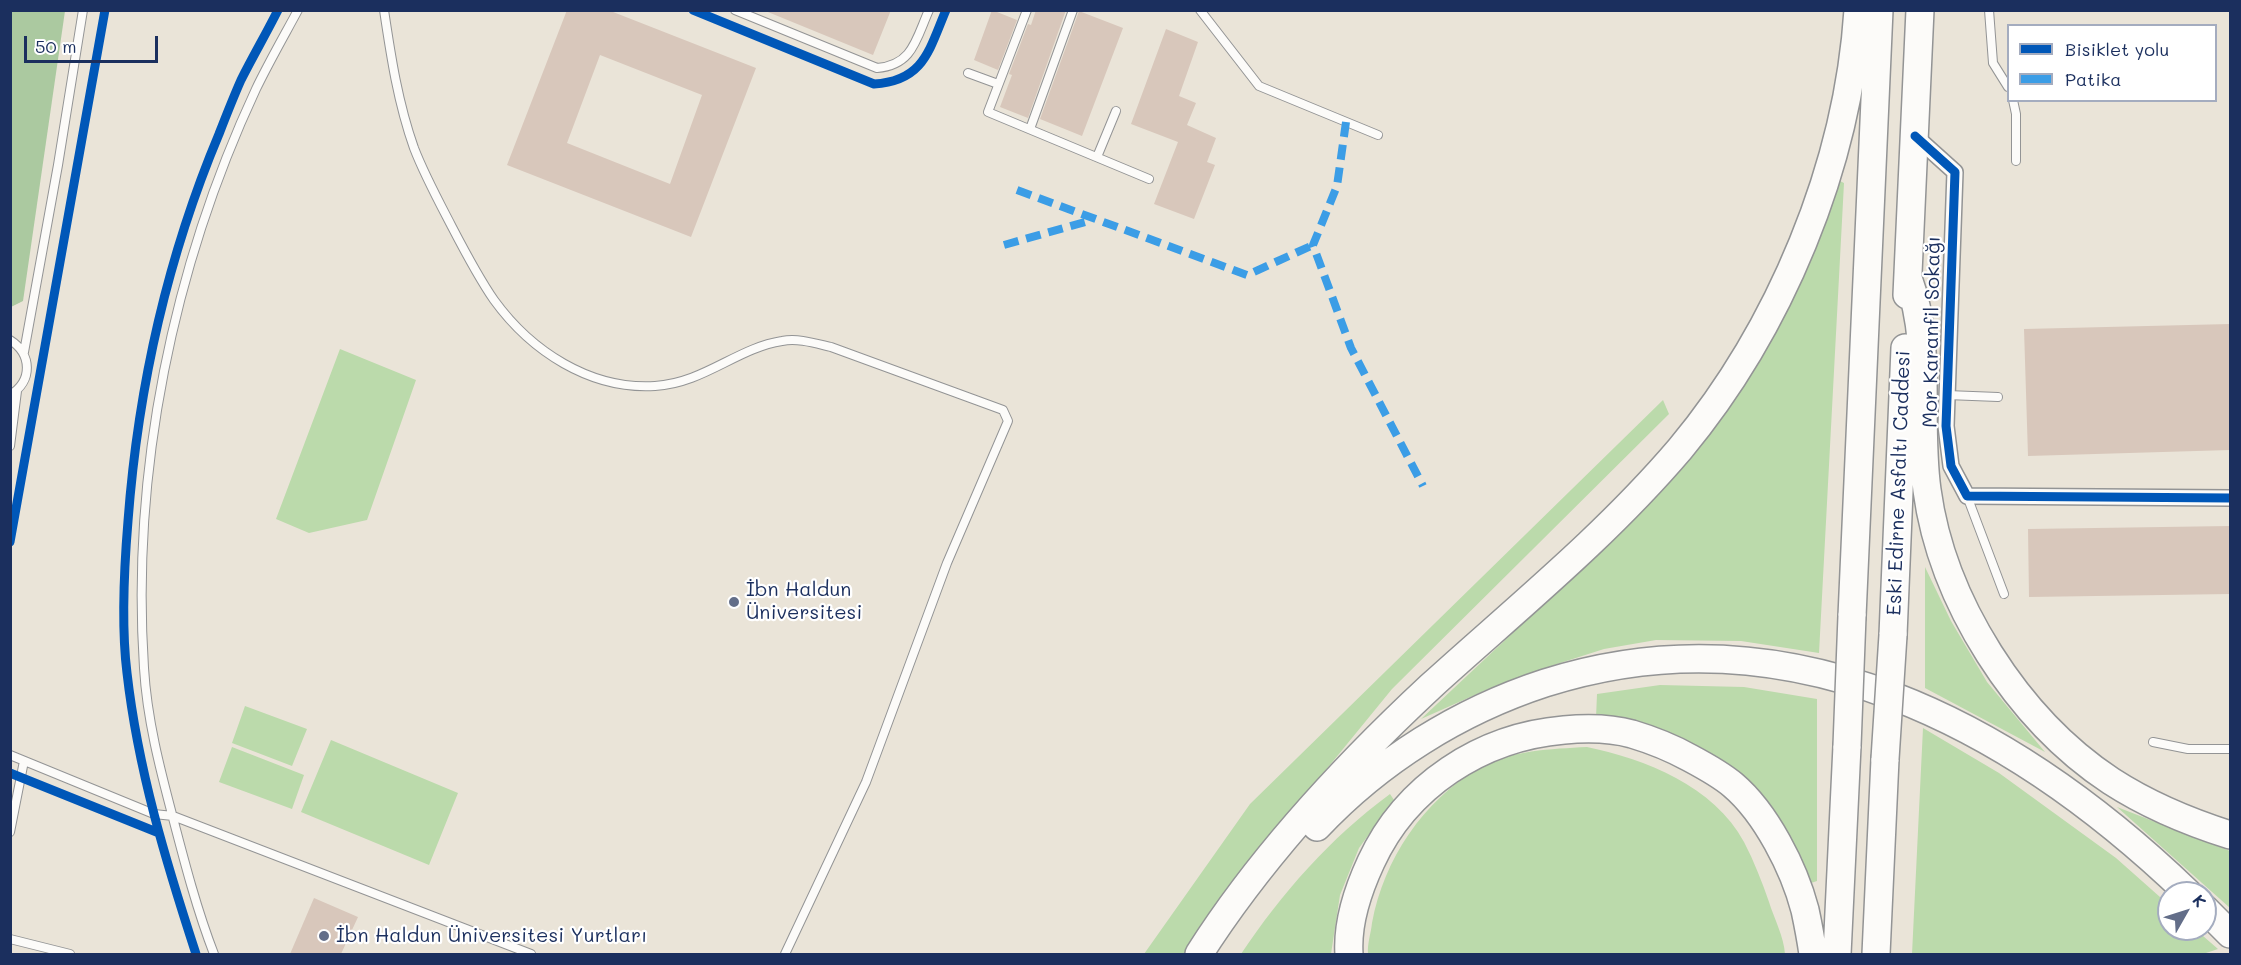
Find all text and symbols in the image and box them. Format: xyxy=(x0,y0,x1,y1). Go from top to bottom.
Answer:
scale bar xyxy=(27,24,160,62)
legend xyxy=(2007,24,2217,102)
text: 50 m xyxy=(35,34,77,58)
text: Bisiklet yolu xyxy=(2065,37,2169,61)
text: Patika xyxy=(2065,67,2121,91)
street label: Mor Karanfil Sokağı xyxy=(1918,236,1946,428)
street label: Eski Edirne Asfaltı Caddesi xyxy=(1882,350,1916,616)
place label: İbn Haldun Üniversitesi xyxy=(746,578,862,625)
marker: İbn Haldun Üniversitesi xyxy=(727,595,741,609)
north arrow xyxy=(2157,881,2217,941)
text: K xyxy=(2188,890,2211,911)
place label: İbn Haldun Üniversitesi Yurtları xyxy=(336,924,647,948)
marker: İbn Haldun Üniversitesi Yurtları xyxy=(317,929,331,943)

